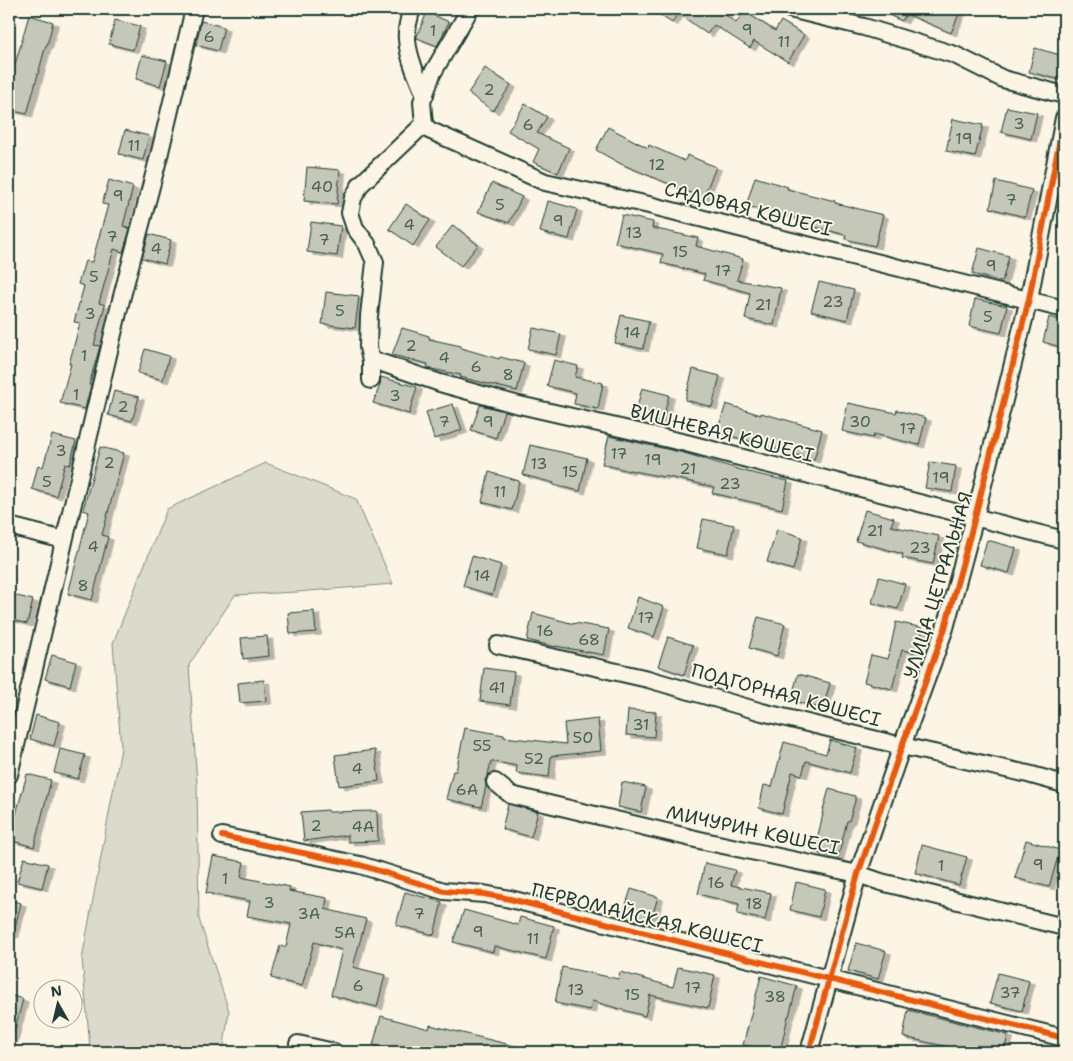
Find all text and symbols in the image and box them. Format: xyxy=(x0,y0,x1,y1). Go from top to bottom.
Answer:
house number: 9 xyxy=(741,19,753,40)
house number: 1 xyxy=(430,20,436,41)
house number: 6 xyxy=(203,26,215,47)
house number: 11 xyxy=(778,31,790,52)
house number: 2 xyxy=(483,79,495,100)
house number: 3 xyxy=(1013,113,1025,134)
house number: 6 xyxy=(522,114,534,135)
house number: 19 xyxy=(955,128,973,149)
house number: 11 xyxy=(128,135,140,156)
house number: 12 xyxy=(648,154,666,175)
house number: 40 xyxy=(311,176,333,197)
street label: САДОВАЯ КӨШЕСІ xyxy=(662,176,834,242)
house number: 9 xyxy=(112,185,124,206)
house number: 7 xyxy=(1005,189,1017,210)
house number: 5 xyxy=(495,194,505,215)
house number: 9 xyxy=(552,210,564,231)
house number: 4 xyxy=(403,214,415,235)
house number: 13 xyxy=(625,222,643,243)
house number: 7 xyxy=(106,226,118,247)
house number: 7 xyxy=(318,229,330,250)
house number: 4 xyxy=(150,238,162,259)
house number: 15 xyxy=(672,241,688,262)
house number: 9 xyxy=(985,255,997,276)
house number: 17 xyxy=(714,260,732,281)
house number: 5 xyxy=(89,266,99,287)
house number: 23 xyxy=(822,291,844,312)
house number: 21 xyxy=(754,294,772,315)
house number: 5 xyxy=(335,300,345,321)
house number: 3 xyxy=(84,303,96,324)
house number: 5 xyxy=(983,306,993,327)
house number: 14 xyxy=(623,322,641,343)
house number: 2 xyxy=(405,335,417,356)
house number: 1 xyxy=(81,345,87,366)
house number: 4 xyxy=(438,347,450,368)
house number: 6 xyxy=(470,356,482,377)
house number: 8 xyxy=(502,364,514,385)
house number: 1 xyxy=(73,384,79,405)
house number: 3 xyxy=(389,385,401,406)
house number: 2 xyxy=(117,396,129,417)
street label: ВИШНЕВАЯ КӨШЕСІ xyxy=(628,398,816,468)
house number: 7 xyxy=(438,411,450,432)
house number: 9 xyxy=(482,411,494,432)
house number: 30 xyxy=(849,411,871,432)
house number: 17 xyxy=(899,418,917,439)
house number: 3 xyxy=(55,440,67,461)
house number: 17 xyxy=(610,443,628,464)
house number: 19 xyxy=(644,449,662,470)
house number: 2 xyxy=(103,452,115,473)
house number: 13 xyxy=(530,453,548,474)
house number: 21 xyxy=(679,458,697,479)
house number: 15 xyxy=(562,461,578,482)
house number: 19 xyxy=(932,467,950,488)
house number: 5 xyxy=(42,471,52,492)
house number: 23 xyxy=(719,473,741,494)
house number: 11 xyxy=(494,481,506,502)
street label: УЛИЦА ЦЕТРАЛЬНАЯ xyxy=(898,488,978,682)
house number: 21 xyxy=(866,520,884,541)
house number: 4 xyxy=(87,536,99,557)
house number: 23 xyxy=(909,537,931,558)
house number: 14 xyxy=(473,565,491,586)
house number: 8 xyxy=(77,575,89,596)
house number: 17 xyxy=(637,607,655,628)
house number: 16 xyxy=(536,620,554,641)
house number: 68 xyxy=(578,629,600,650)
street label: ПОДГОРНАЯ КӨШЕСІ xyxy=(688,658,884,732)
house number: 41 xyxy=(488,677,506,698)
house number: 31 xyxy=(632,714,650,735)
house number: 50 xyxy=(573,727,593,748)
house number: 55 xyxy=(472,735,492,756)
house number: 52 xyxy=(524,748,544,769)
house number: 4 xyxy=(351,758,363,779)
house number: 6А xyxy=(456,779,478,800)
street label: МИЧУРИН КӨШЕСІ xyxy=(664,799,842,861)
house number: 2 xyxy=(310,815,322,836)
house number: 4А xyxy=(352,816,374,837)
house number: 9 xyxy=(1032,854,1044,875)
house number: 1 xyxy=(938,855,944,876)
house number: 1 xyxy=(222,868,228,889)
house number: 16 xyxy=(707,872,725,893)
street label: ПЕРВОМАЙСКАЯ КӨШЕСІ xyxy=(529,877,765,959)
house number: 3 xyxy=(263,892,275,913)
house number: 18 xyxy=(745,893,763,914)
house number: 3А xyxy=(298,903,320,924)
house number: 7 xyxy=(413,903,425,924)
house number: 9 xyxy=(472,921,484,942)
house number: 5А xyxy=(334,922,356,943)
house number: 11 xyxy=(527,928,539,949)
house number: 6 xyxy=(352,975,364,996)
house number: 17 xyxy=(684,977,702,998)
north arrow xyxy=(32,978,82,1028)
house number: 13 xyxy=(567,979,585,1000)
text: N xyxy=(49,981,63,1001)
house number: 37 xyxy=(999,982,1021,1003)
house number: 15 xyxy=(624,984,640,1005)
house number: 38 xyxy=(764,986,786,1007)

